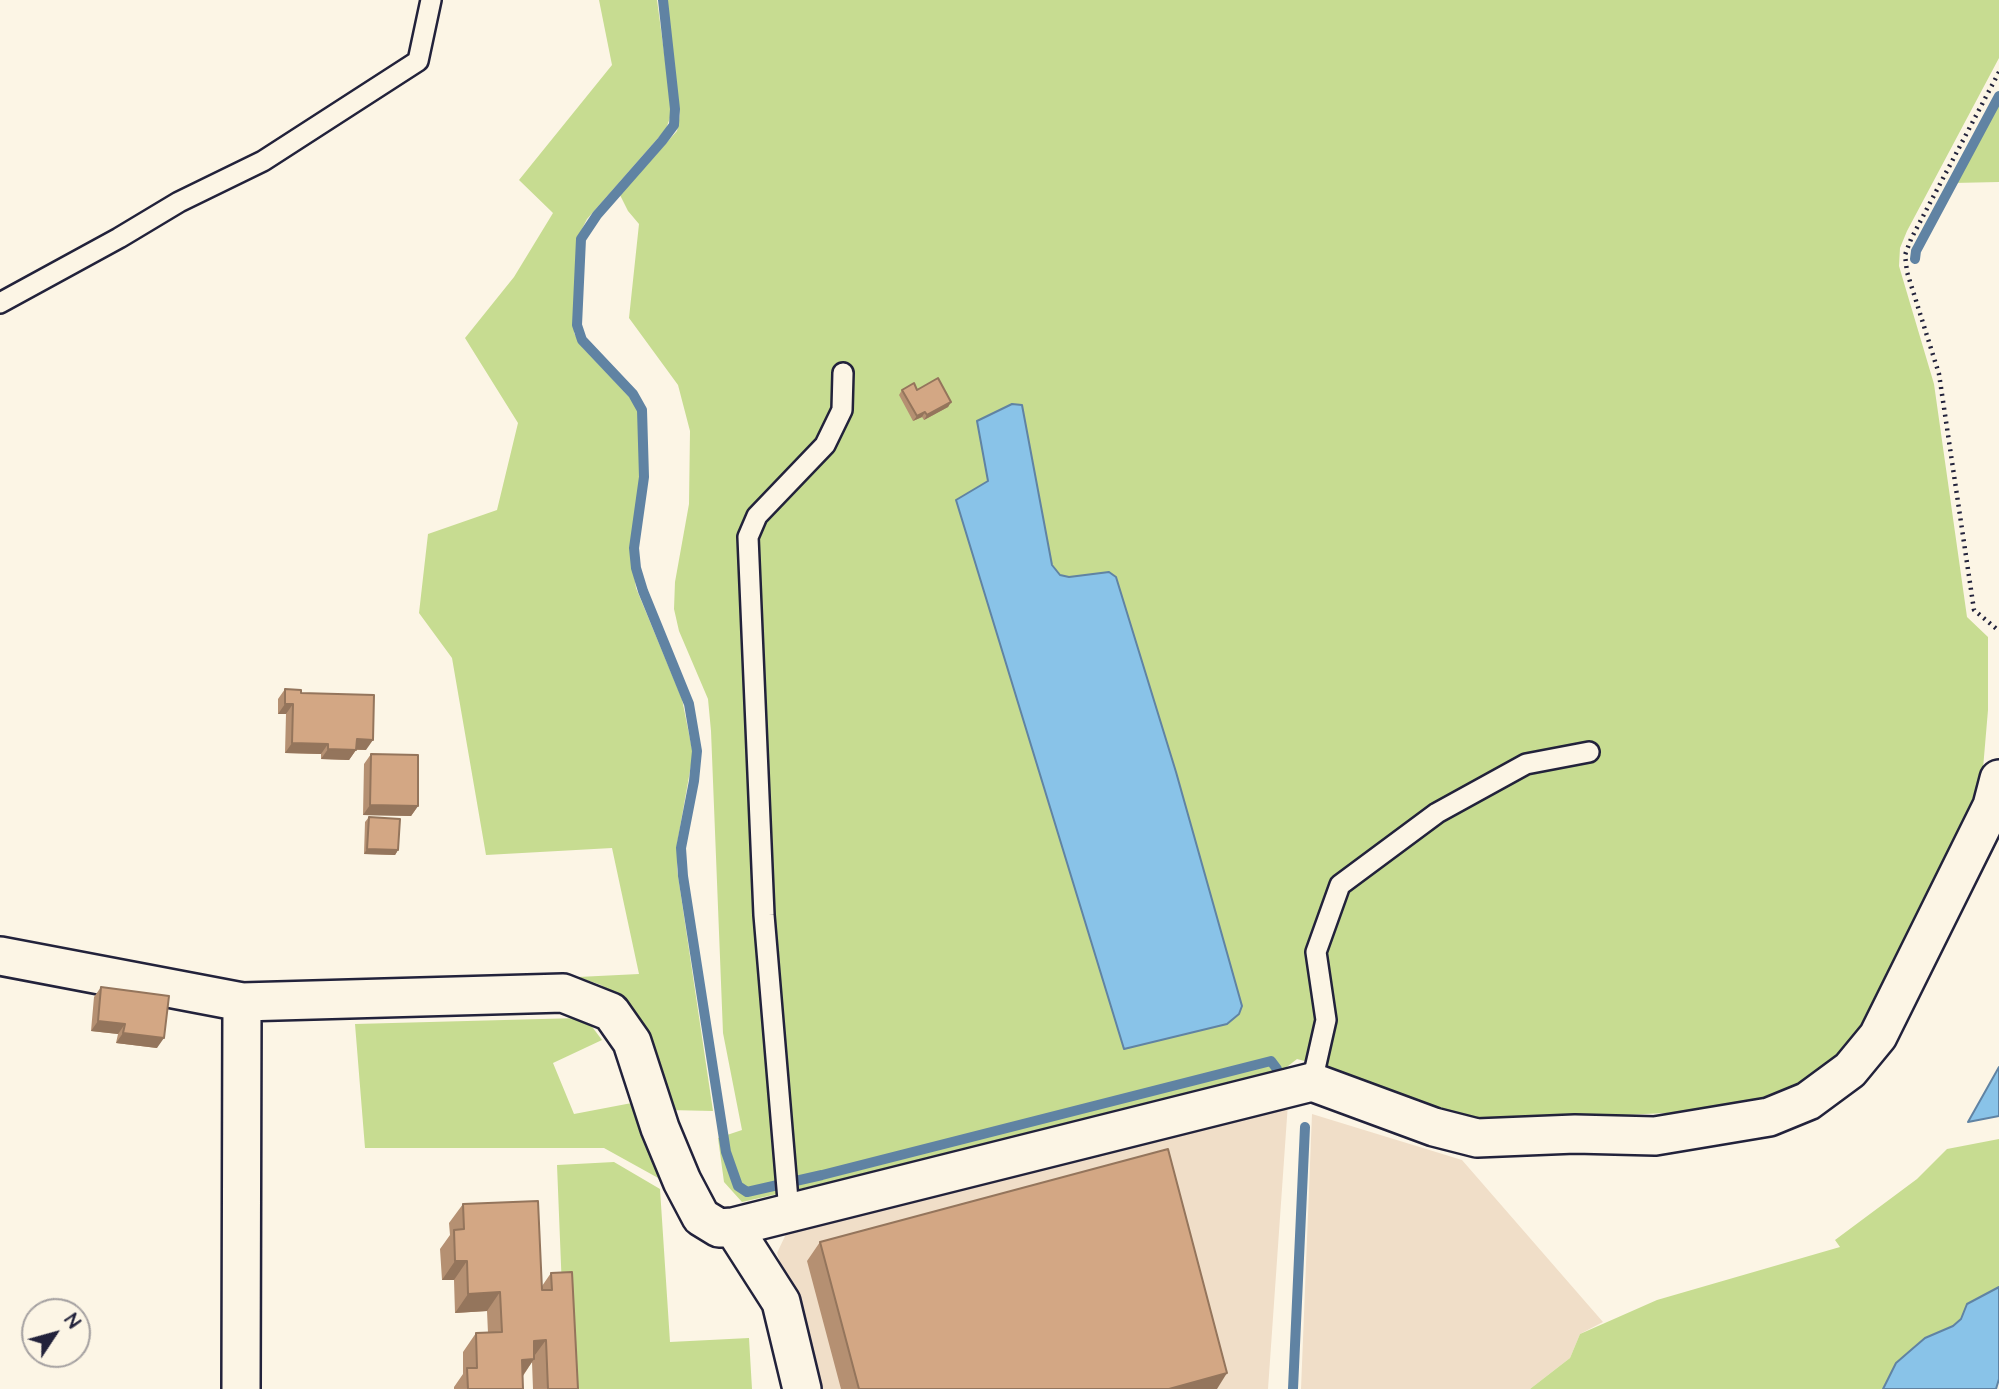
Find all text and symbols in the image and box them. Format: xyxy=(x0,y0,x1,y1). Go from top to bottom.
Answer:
north arrow xyxy=(21,1298,91,1368)
text: N xyxy=(57,1309,86,1334)

